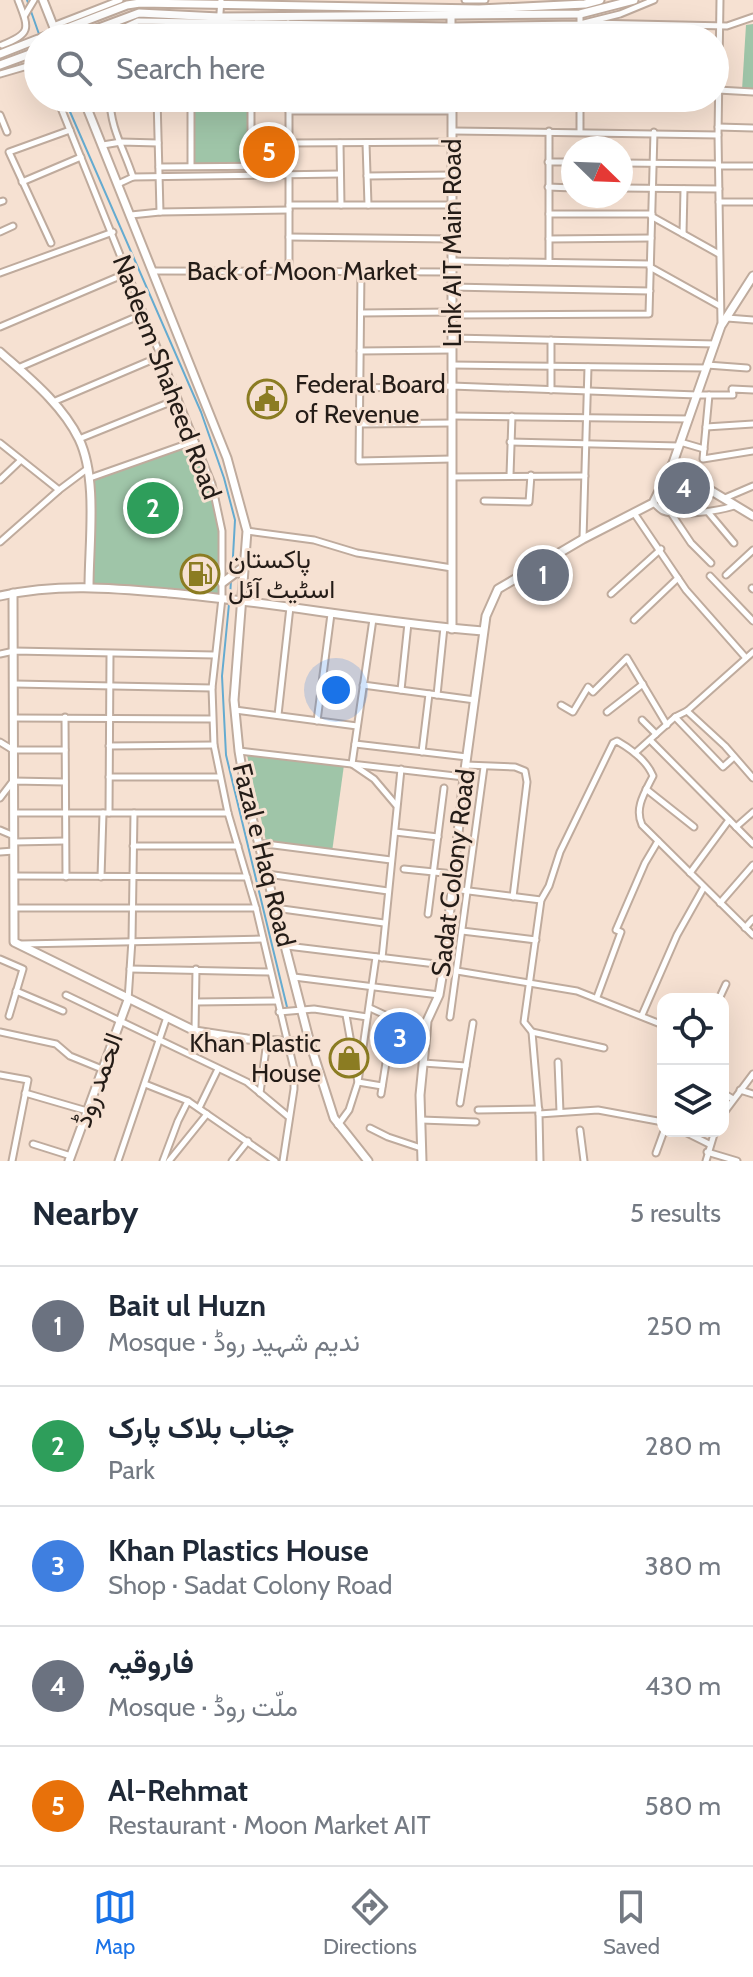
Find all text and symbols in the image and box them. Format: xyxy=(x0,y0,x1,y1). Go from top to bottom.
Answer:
search box xyxy=(24,24,729,112)
icon: search xyxy=(52,46,96,90)
text: Search here xyxy=(116,50,265,87)
pin: 5 xyxy=(243,122,295,182)
north arrow xyxy=(561,136,633,208)
street label: Link AIT Main Road xyxy=(436,139,468,347)
street label: Nadeem Shaheed Road xyxy=(106,250,228,504)
street label: Back of Moon Market xyxy=(187,255,417,287)
place label: Federal Board of Revenue xyxy=(295,368,446,430)
public building icon: Federal Board of Revenue xyxy=(246,378,288,420)
pin: 4 xyxy=(658,458,710,518)
pin: 2 xyxy=(127,478,179,538)
place label: پاکستان اسٹیٹ آئل xyxy=(228,543,335,605)
pin: 1 xyxy=(517,545,569,605)
fuel station icon: پاکستان اسٹیٹ آئل xyxy=(179,553,221,595)
your location xyxy=(316,670,356,710)
street label: Fazal e Haq Road xyxy=(226,760,302,950)
street label: Sadat Colony Road xyxy=(424,767,482,979)
map controls xyxy=(657,993,729,1137)
button: locate xyxy=(657,993,729,1065)
pin: 3 xyxy=(374,1008,426,1068)
place label: Khan Plastic House xyxy=(189,1027,321,1089)
street label: الحمد روڈ xyxy=(66,1028,130,1132)
shop icon: Khan Plastic House xyxy=(328,1037,370,1079)
button: layers xyxy=(657,1065,729,1137)
text: Nearby xyxy=(32,1192,139,1234)
text: 5 results xyxy=(630,1197,721,1229)
text: Bait ul Huzn xyxy=(108,1287,266,1324)
text: 1 xyxy=(53,1310,63,1342)
text: 250 m xyxy=(647,1310,721,1342)
text: Mosque · ندیم شہید روڈ xyxy=(108,1326,360,1358)
text: چناب بلاک پارک xyxy=(108,1409,294,1446)
text: 2 xyxy=(51,1430,65,1462)
text: 280 m xyxy=(645,1430,721,1462)
text: Park xyxy=(108,1454,155,1486)
text: Khan Plastics House xyxy=(108,1532,369,1569)
text: 3 xyxy=(51,1550,65,1582)
text: 380 m xyxy=(644,1550,721,1582)
text: Shop · Sadat Colony Road xyxy=(108,1569,393,1601)
text: فاروقیہ xyxy=(108,1644,194,1681)
text: 4 xyxy=(50,1670,66,1702)
text: 430 m xyxy=(645,1670,721,1702)
text: Mosque · ملّت روڈ xyxy=(108,1691,298,1723)
text: Al-Rehmat xyxy=(108,1772,248,1809)
text: 5 xyxy=(51,1790,65,1822)
text: 580 m xyxy=(644,1790,721,1822)
text: Restaurant · Moon Market AIT xyxy=(108,1809,431,1841)
tab: Map xyxy=(93,1885,137,1960)
tab: Directions xyxy=(323,1885,417,1960)
tab: Saved xyxy=(603,1885,660,1960)

